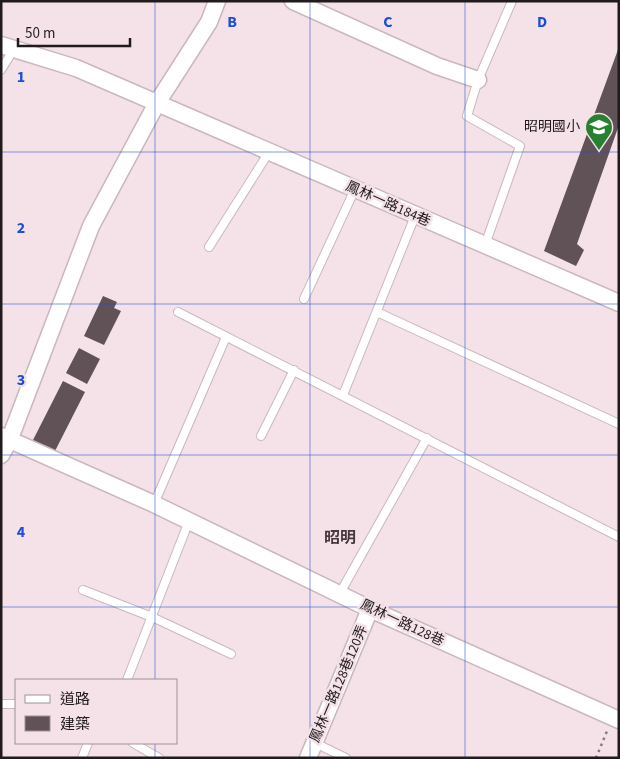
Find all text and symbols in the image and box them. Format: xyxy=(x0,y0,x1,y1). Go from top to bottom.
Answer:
text: B xyxy=(227,11,237,33)
text: C xyxy=(383,11,393,33)
text: D xyxy=(537,11,547,33)
scale bar xyxy=(18,15,130,47)
text: 50 m xyxy=(25,23,55,44)
text: 1 xyxy=(17,66,25,88)
school or university icon: 昭明國小 xyxy=(584,112,614,151)
place label: 昭明國小 xyxy=(524,117,580,137)
street label: 鳳林一路184巷 xyxy=(342,176,434,232)
text: 2 xyxy=(17,217,25,239)
text: 3 xyxy=(17,369,25,391)
text: 4 xyxy=(17,521,26,543)
district label: 昭明 xyxy=(324,527,356,549)
street label: 鳳林一路128巷 xyxy=(357,595,447,651)
street label: 鳳林一路128巷120弄 xyxy=(305,622,373,746)
legend xyxy=(15,679,178,744)
text: 道路 xyxy=(60,689,90,710)
text: 建築 xyxy=(60,714,90,735)

